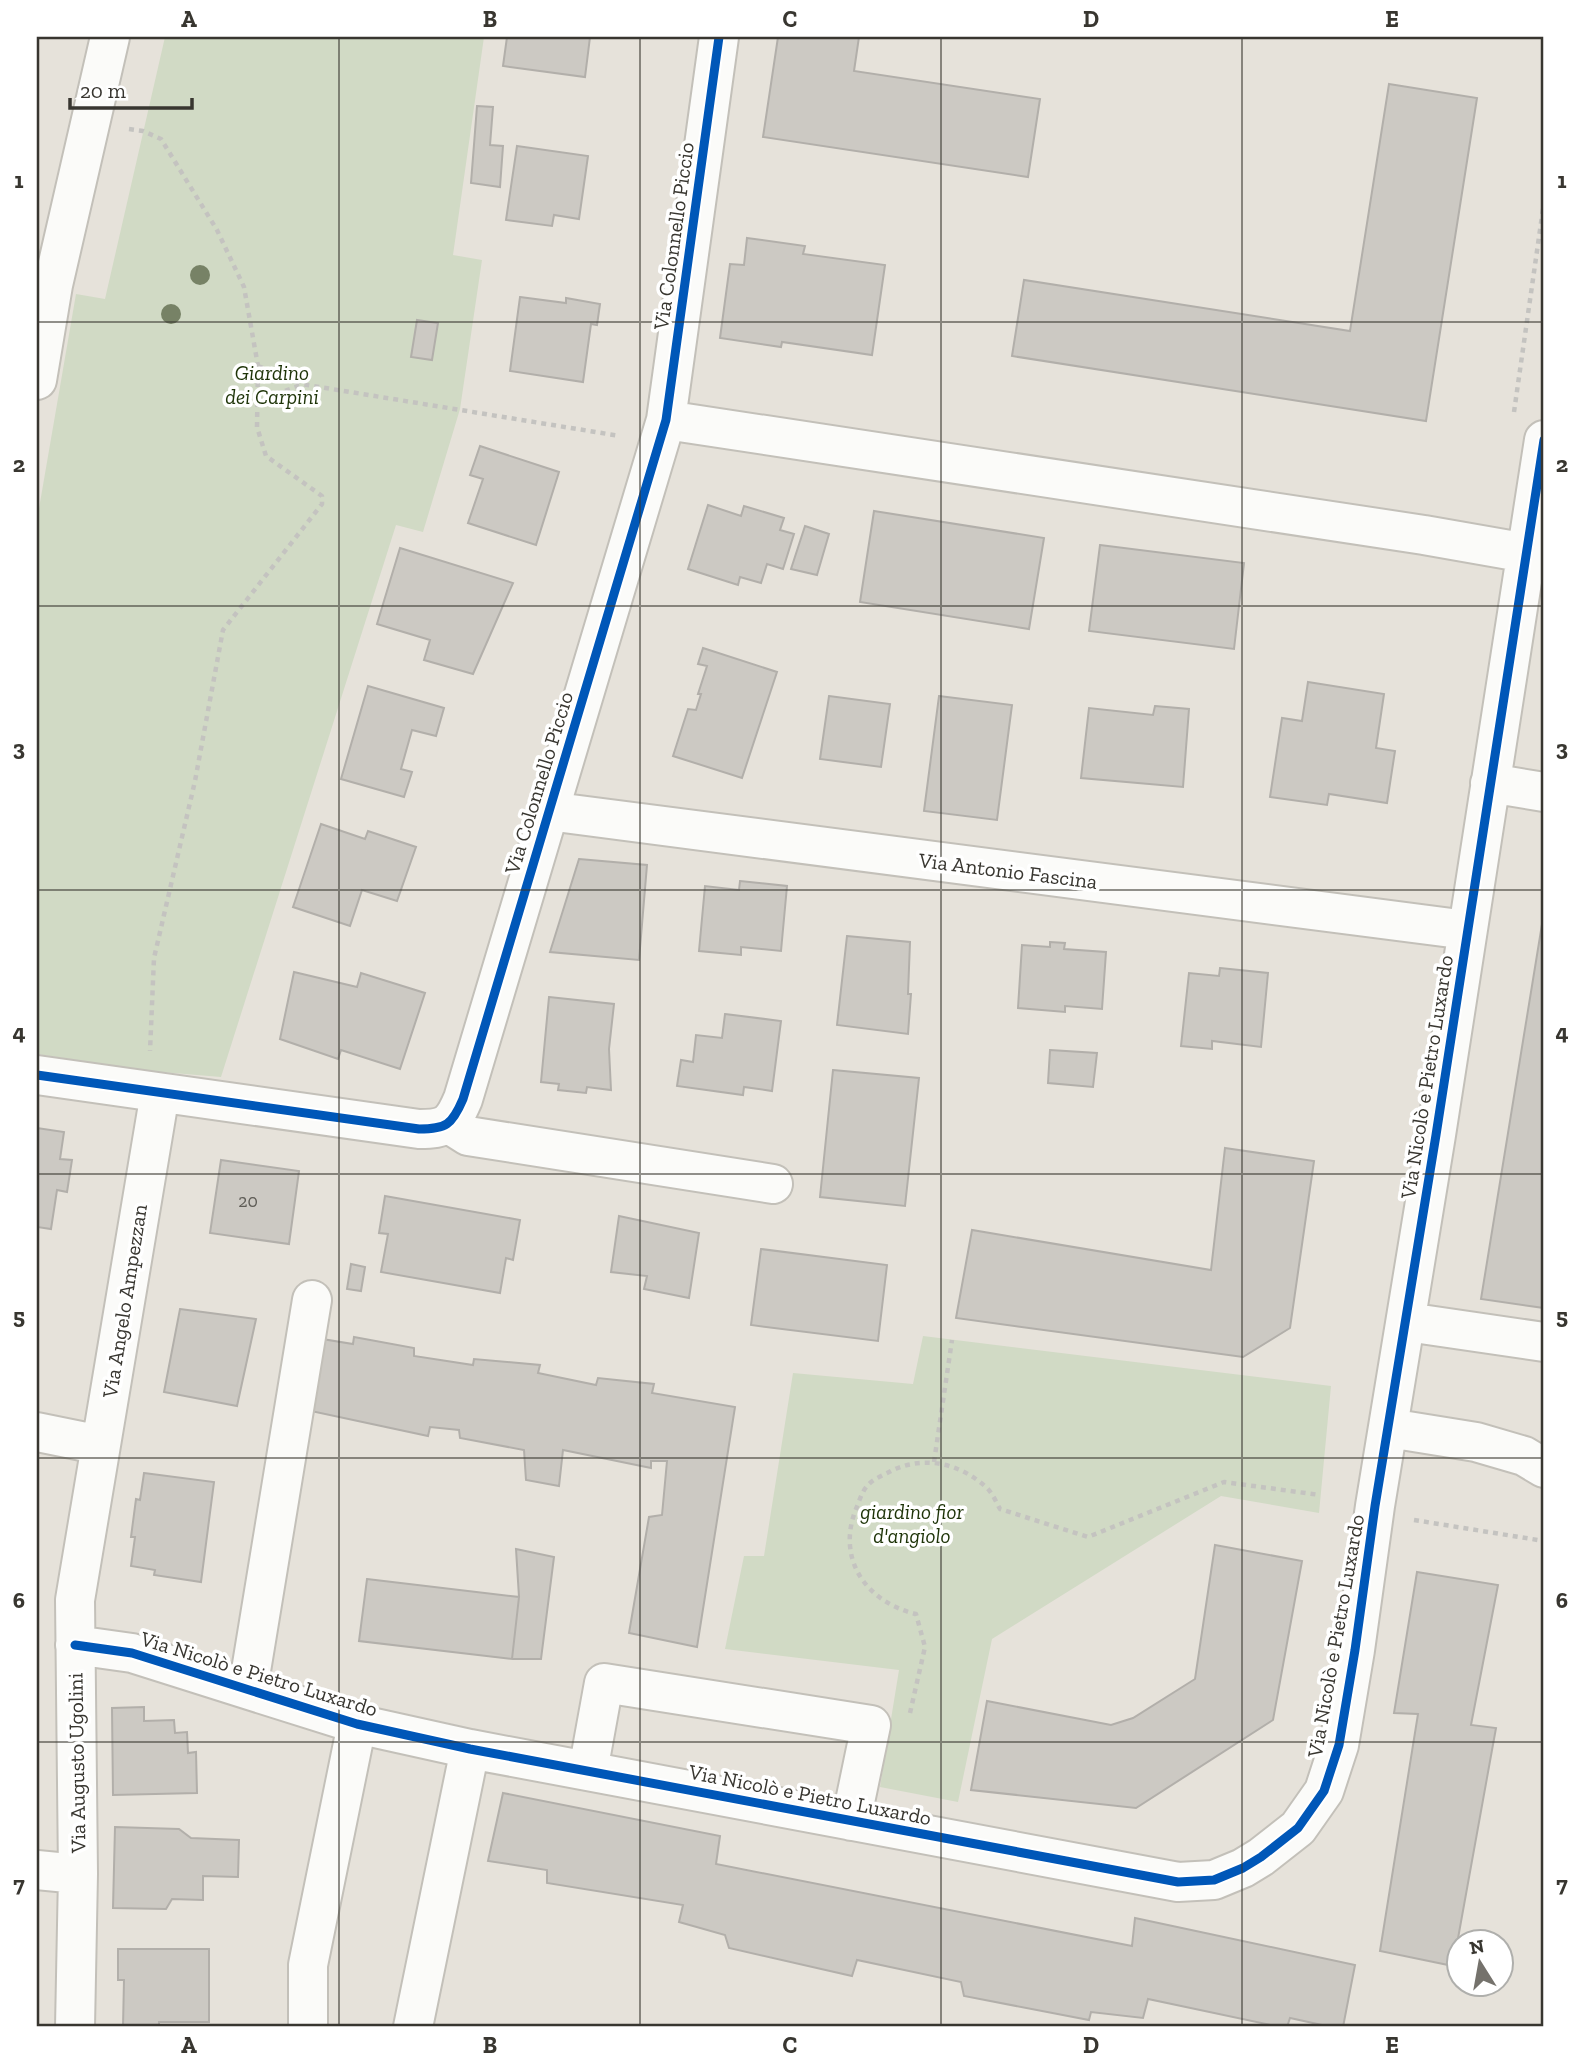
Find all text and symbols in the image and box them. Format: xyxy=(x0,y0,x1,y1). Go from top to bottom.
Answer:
text: A xyxy=(181,5,197,33)
text: B xyxy=(483,5,497,33)
text: C xyxy=(783,5,797,33)
text: D xyxy=(1083,5,1099,33)
text: E xyxy=(1385,5,1399,33)
scale bar xyxy=(70,66,192,110)
text: 20 m xyxy=(80,78,126,103)
street label: Via Colonnello Piccio xyxy=(648,140,699,332)
text: 1 xyxy=(14,166,24,194)
text: 1 xyxy=(1557,166,1567,194)
park label: Giardino dei Carpini xyxy=(225,360,319,409)
text: 2 xyxy=(13,450,25,478)
text: 2 xyxy=(1556,450,1568,478)
street label: Via Colonnello Piccio xyxy=(499,689,578,878)
text: 3 xyxy=(13,734,25,762)
text: 3 xyxy=(1556,734,1568,762)
street label: Via Antonio Fascina xyxy=(916,847,1099,894)
street label: Via Nicolò e Pietro Luxardo xyxy=(1395,953,1458,1202)
text: 4 xyxy=(12,1018,26,1046)
text: 4 xyxy=(1555,1018,1569,1046)
house number: 20 xyxy=(238,1190,258,1212)
street label: Via Angelo Ampezzan xyxy=(97,1202,152,1401)
text: 5 xyxy=(13,1302,25,1330)
text: 5 xyxy=(1556,1302,1568,1330)
park label: giardino fior d'angiolo xyxy=(860,1499,965,1548)
street label: Via Nicolò e Pietro Luxardo xyxy=(1302,1512,1369,1760)
text: 6 xyxy=(13,1586,25,1614)
text: 6 xyxy=(1556,1586,1568,1614)
street label: Via Nicolò e Pietro Luxardo xyxy=(137,1625,381,1721)
street label: Via Augusto Ugolini xyxy=(62,1673,91,1854)
street label: Via Nicolò e Pietro Luxardo xyxy=(686,1759,933,1830)
text: 7 xyxy=(13,1870,25,1898)
text: 7 xyxy=(1556,1870,1568,1898)
north arrow xyxy=(1444,1927,1514,1997)
text: N xyxy=(1468,1934,1486,1959)
text: A xyxy=(181,2031,197,2059)
text: B xyxy=(483,2031,497,2059)
text: C xyxy=(783,2031,797,2059)
text: D xyxy=(1083,2031,1099,2059)
text: E xyxy=(1385,2031,1399,2059)

